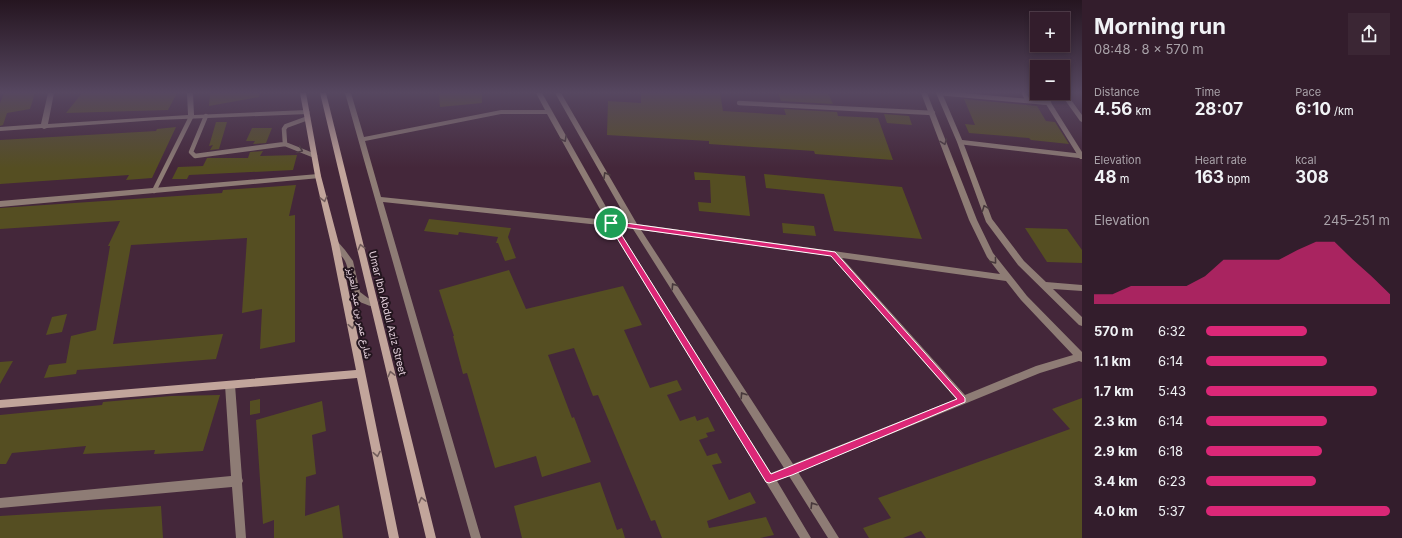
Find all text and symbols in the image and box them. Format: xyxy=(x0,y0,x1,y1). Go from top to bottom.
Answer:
map controls xyxy=(1030,12,1070,100)
button: + xyxy=(1030,12,1070,52)
text: Morning run xyxy=(1094,13,1226,39)
button: share xyxy=(1348,13,1390,55)
text: 08:48 · 8 × 570 m xyxy=(1094,41,1204,57)
button: − xyxy=(1030,60,1070,100)
text: Distance xyxy=(1094,85,1139,99)
text: Time xyxy=(1195,85,1220,99)
text: Pace xyxy=(1295,85,1321,99)
text: 4.56 xyxy=(1094,99,1132,119)
text: 28:07 xyxy=(1195,99,1243,119)
text: 6:10 xyxy=(1295,99,1331,119)
text: km xyxy=(1132,104,1151,118)
text: /km xyxy=(1331,104,1354,118)
one-way arrow xyxy=(560,135,567,142)
one-way arrow xyxy=(939,138,947,145)
one-way arrow xyxy=(295,145,303,153)
text: Elevation xyxy=(1094,153,1141,167)
text: Heart rate xyxy=(1195,153,1247,167)
text: kcal xyxy=(1295,153,1316,167)
text: 48 xyxy=(1094,167,1117,187)
text: 163 xyxy=(1195,167,1224,187)
text: 308 xyxy=(1295,167,1329,187)
one-way arrow xyxy=(603,172,610,179)
text: m xyxy=(1117,172,1129,186)
text: bpm xyxy=(1224,172,1250,186)
one-way arrow xyxy=(319,196,328,203)
one-way arrow xyxy=(982,205,990,212)
pin xyxy=(594,206,628,240)
icon: arrive xyxy=(600,212,622,234)
text: Elevation xyxy=(1094,212,1150,228)
text: 245–251 m xyxy=(1323,212,1390,228)
one-way arrow xyxy=(357,244,365,251)
street label: Umar Ibn Abdul Aziz Street xyxy=(367,250,409,377)
one-way arrow xyxy=(990,257,997,264)
street label: شارع عمر بن عبد العزيز xyxy=(344,266,375,360)
one-way arrow xyxy=(671,283,678,290)
one-way arrow xyxy=(347,323,355,330)
text: 570 m xyxy=(1094,323,1133,339)
text: 6:32 xyxy=(1158,323,1186,339)
text: 1.1 km xyxy=(1094,353,1131,369)
text: 6:14 xyxy=(1158,353,1184,369)
one-way arrow xyxy=(388,371,396,377)
text: 1.7 km xyxy=(1094,383,1134,399)
text: 5:43 xyxy=(1158,383,1186,399)
one-way arrow xyxy=(741,393,748,400)
text: 2.3 km xyxy=(1094,413,1137,429)
text: 6:14 xyxy=(1158,413,1184,429)
text: 2.9 km xyxy=(1094,443,1137,459)
text: 6:18 xyxy=(1158,443,1183,459)
one-way arrow xyxy=(372,451,381,457)
text: 3.4 km xyxy=(1094,473,1138,489)
text: 6:23 xyxy=(1158,473,1186,489)
one-way arrow xyxy=(418,497,427,504)
one-way arrow xyxy=(811,502,818,509)
text: 4.0 km xyxy=(1094,503,1138,519)
text: 5:37 xyxy=(1158,503,1185,519)

